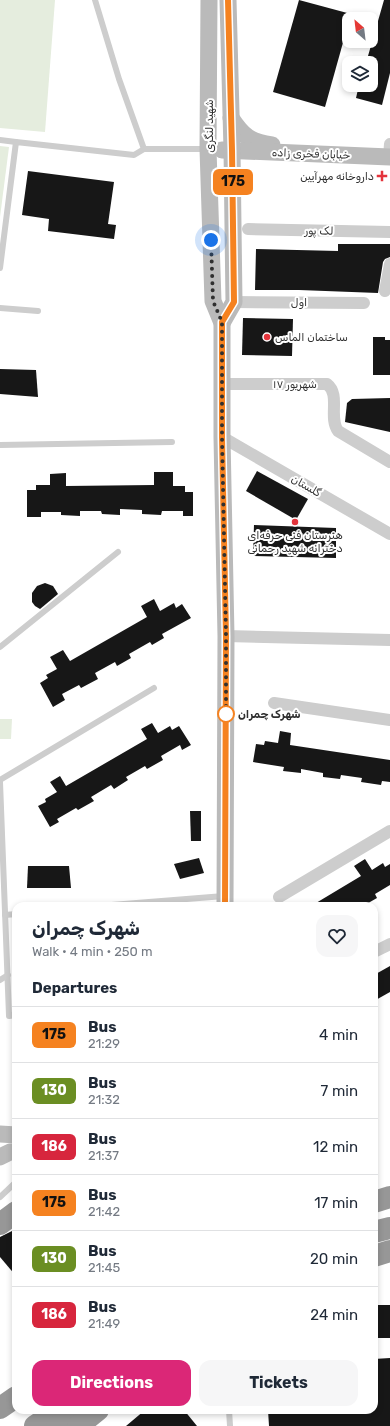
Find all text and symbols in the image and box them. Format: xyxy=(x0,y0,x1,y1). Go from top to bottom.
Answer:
north arrow xyxy=(342,12,378,48)
map controls xyxy=(342,12,378,92)
button: layers xyxy=(342,56,378,92)
street label: شهید لنگری xyxy=(203,99,216,153)
street label: خیابان فخری زاده xyxy=(272,146,351,162)
line badge: 175 xyxy=(210,169,256,195)
place label: داروخانه مهرآیین xyxy=(300,170,374,184)
marker: داروخانه مهرآیین xyxy=(377,171,387,181)
text: 175 xyxy=(221,173,245,190)
street label: لک پور xyxy=(303,224,334,239)
your location xyxy=(201,230,221,250)
street label: اول xyxy=(291,296,307,310)
place label: ساختمان الماس xyxy=(275,331,348,344)
marker: ساختمان الماس xyxy=(262,332,272,342)
street label: ۱۷ شهریور xyxy=(273,378,317,392)
street label: گلستان xyxy=(289,472,323,500)
marker: هنرستان فنی حرفه‌ای دخترانه شهید رحمانی xyxy=(290,517,300,527)
place label: هنرستان فنی حرفه‌ای دخترانه شهید رحمانی xyxy=(247,529,343,555)
marker: شهرک چمران xyxy=(217,705,235,723)
place label: شهرک چمران xyxy=(238,708,301,721)
button: heart xyxy=(316,915,358,957)
text: شهرک چمران xyxy=(32,917,140,940)
text: Walk · 4 min · 250 m xyxy=(32,944,153,959)
text: Departures xyxy=(32,979,117,997)
text: Bus xyxy=(88,1018,116,1036)
text: 175 xyxy=(42,1026,66,1043)
text: 4 min xyxy=(319,1026,358,1044)
text: 21:29 xyxy=(88,1036,120,1051)
text: Bus xyxy=(88,1074,116,1092)
text: 130 xyxy=(41,1082,67,1099)
text: 7 min xyxy=(321,1082,358,1100)
text: 21:32 xyxy=(88,1092,120,1107)
text: Bus xyxy=(88,1130,116,1148)
text: 186 xyxy=(41,1138,67,1155)
text: 12 min xyxy=(313,1138,358,1156)
text: 21:37 xyxy=(88,1148,119,1163)
text: Bus xyxy=(88,1186,116,1204)
text: 175 xyxy=(42,1194,66,1211)
text: 17 min xyxy=(314,1194,358,1212)
text: 21:42 xyxy=(88,1204,120,1219)
text: Bus xyxy=(88,1242,116,1260)
text: 130 xyxy=(41,1250,67,1267)
text: 20 min xyxy=(310,1250,358,1268)
text: 21:45 xyxy=(88,1260,120,1275)
text: Bus xyxy=(88,1298,116,1316)
text: 186 xyxy=(41,1306,67,1323)
text: 24 min xyxy=(310,1306,358,1324)
text: 21:49 xyxy=(88,1316,120,1331)
button: Directions xyxy=(32,1360,191,1406)
button: Tickets xyxy=(199,1360,358,1406)

